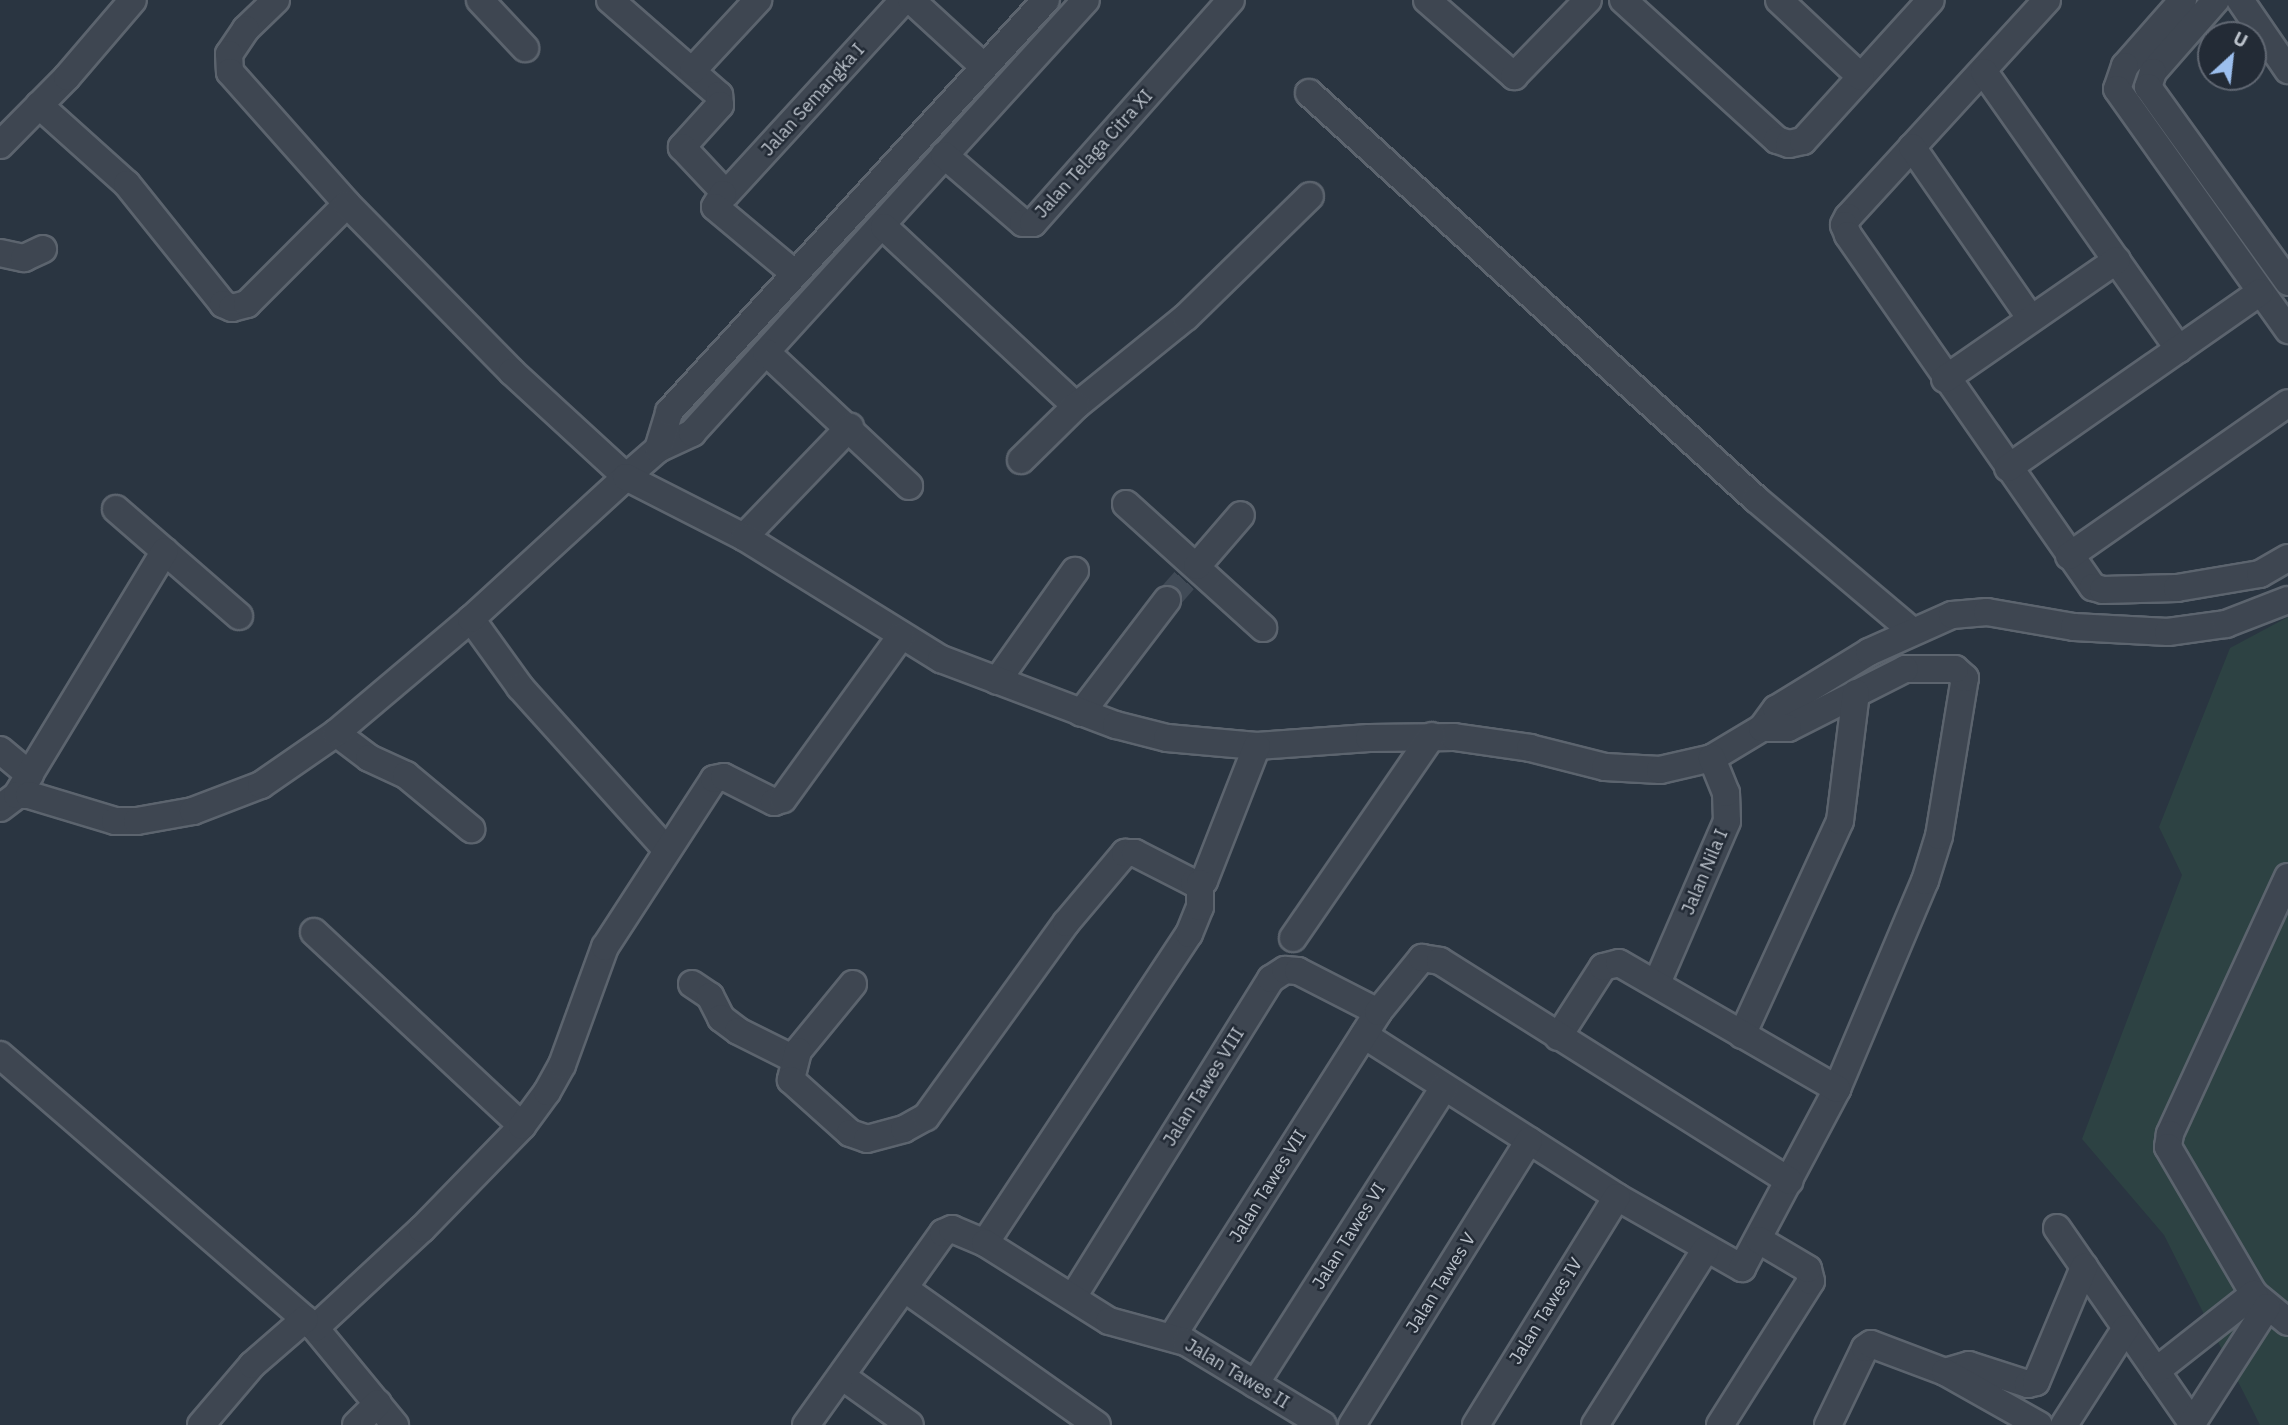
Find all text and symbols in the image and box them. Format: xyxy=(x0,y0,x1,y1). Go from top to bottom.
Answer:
north arrow xyxy=(2197,21,2267,91)
text: U xyxy=(2229,25,2252,53)
street label: Jalan Semangka I xyxy=(757,39,869,161)
street label: Jalan Telaga Citra XI xyxy=(1031,85,1157,223)
street label: Jalan Nila I xyxy=(1677,826,1733,918)
street label: Jalan Tawes VIII xyxy=(1159,1024,1249,1150)
street label: Jalan Tawes VII xyxy=(1225,1126,1311,1246)
street label: Jalan Tawes VI xyxy=(1308,1179,1390,1293)
street label: Jalan Tawes V xyxy=(1402,1229,1480,1337)
street label: Jalan Tawes IV xyxy=(1505,1254,1587,1368)
street label: Jalan Tawes II xyxy=(1181,1335,1293,1413)

